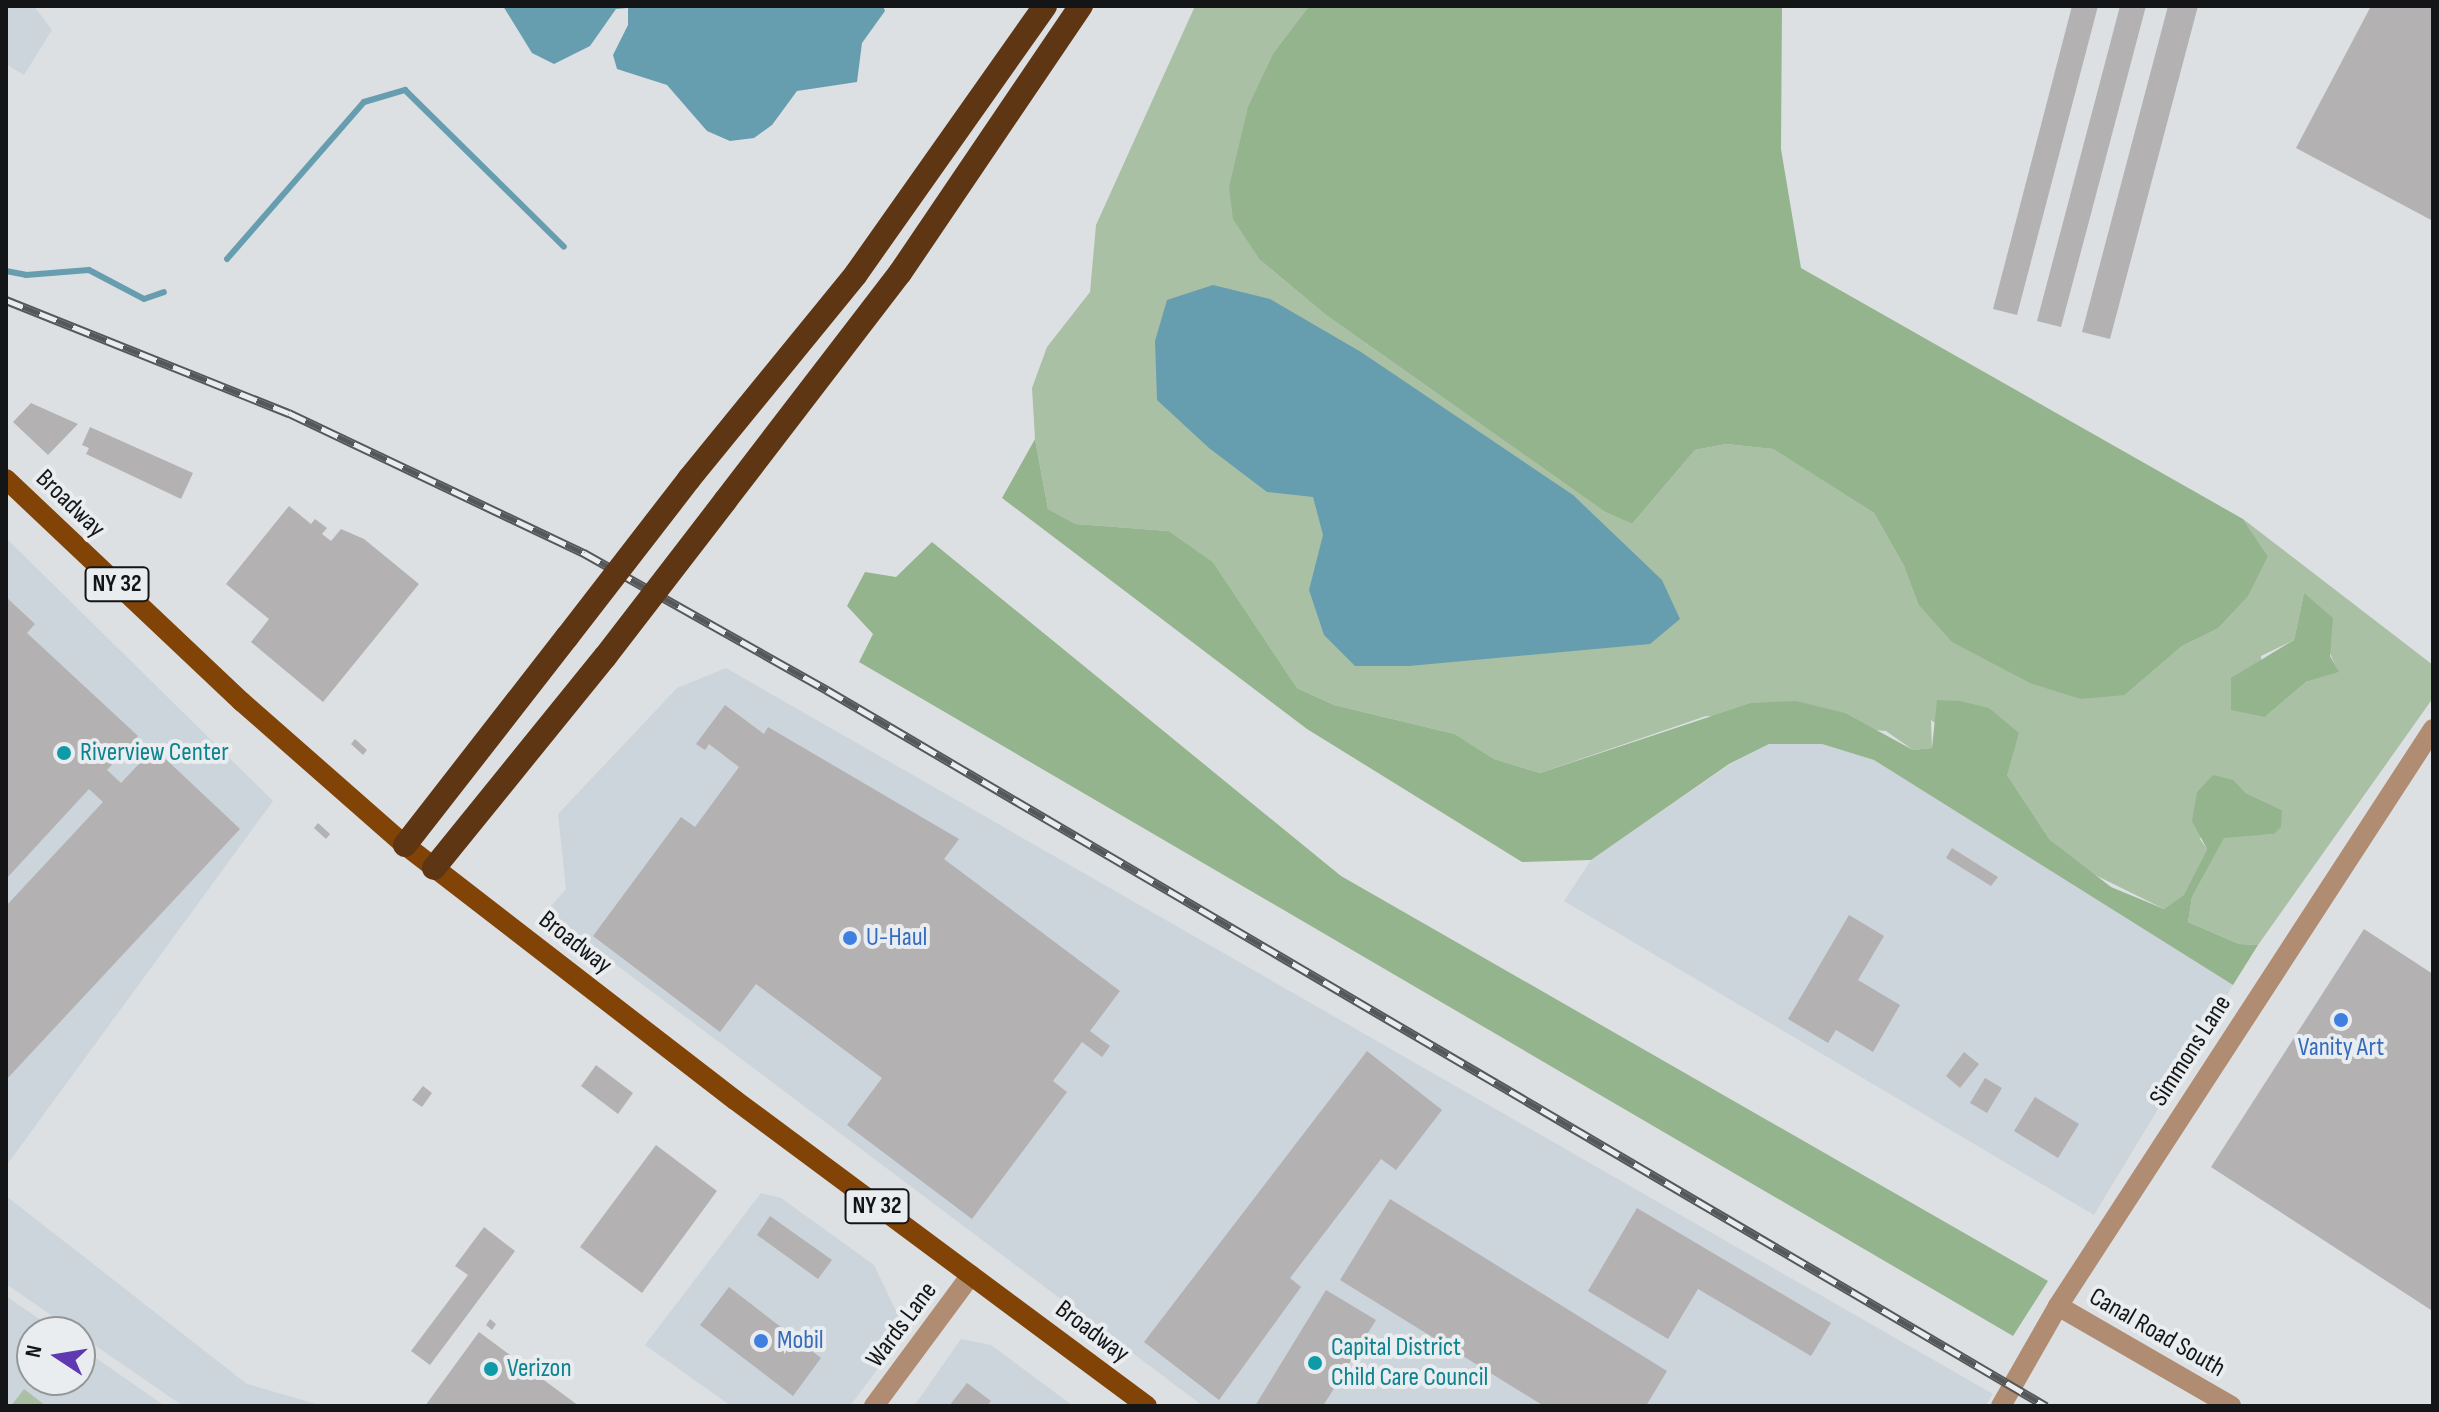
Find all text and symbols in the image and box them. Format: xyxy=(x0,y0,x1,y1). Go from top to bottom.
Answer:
street label: Broadway xyxy=(29,463,111,545)
road number: NY 32 xyxy=(83,564,151,604)
place label: Riverview Center xyxy=(80,737,229,769)
marker: Riverview Center xyxy=(55,744,73,762)
street label: Broadway xyxy=(532,905,618,981)
place label: U-Haul xyxy=(866,922,927,954)
marker: U-Haul xyxy=(841,929,859,947)
street label: Simmons Lane xyxy=(2144,990,2238,1112)
marker: Vanity Art xyxy=(2332,1011,2350,1029)
place label: Vanity Art xyxy=(2298,1032,2384,1064)
road number: NY 32 xyxy=(843,1186,911,1226)
street label: Wards Lane xyxy=(860,1276,944,1374)
street label: Canal Road South xyxy=(2084,1282,2230,1384)
street label: Broadway xyxy=(1049,1294,1135,1370)
north arrow xyxy=(16,1316,96,1396)
place label: Mobil xyxy=(777,1325,824,1357)
marker: Mobil xyxy=(752,1332,770,1350)
place label: Capital District Child Care Council xyxy=(1331,1332,1488,1394)
text: N xyxy=(20,1343,48,1360)
place label: Verizon xyxy=(507,1353,572,1385)
marker: Capital District Child Care Council xyxy=(1306,1354,1324,1372)
marker: Verizon xyxy=(482,1360,500,1378)

